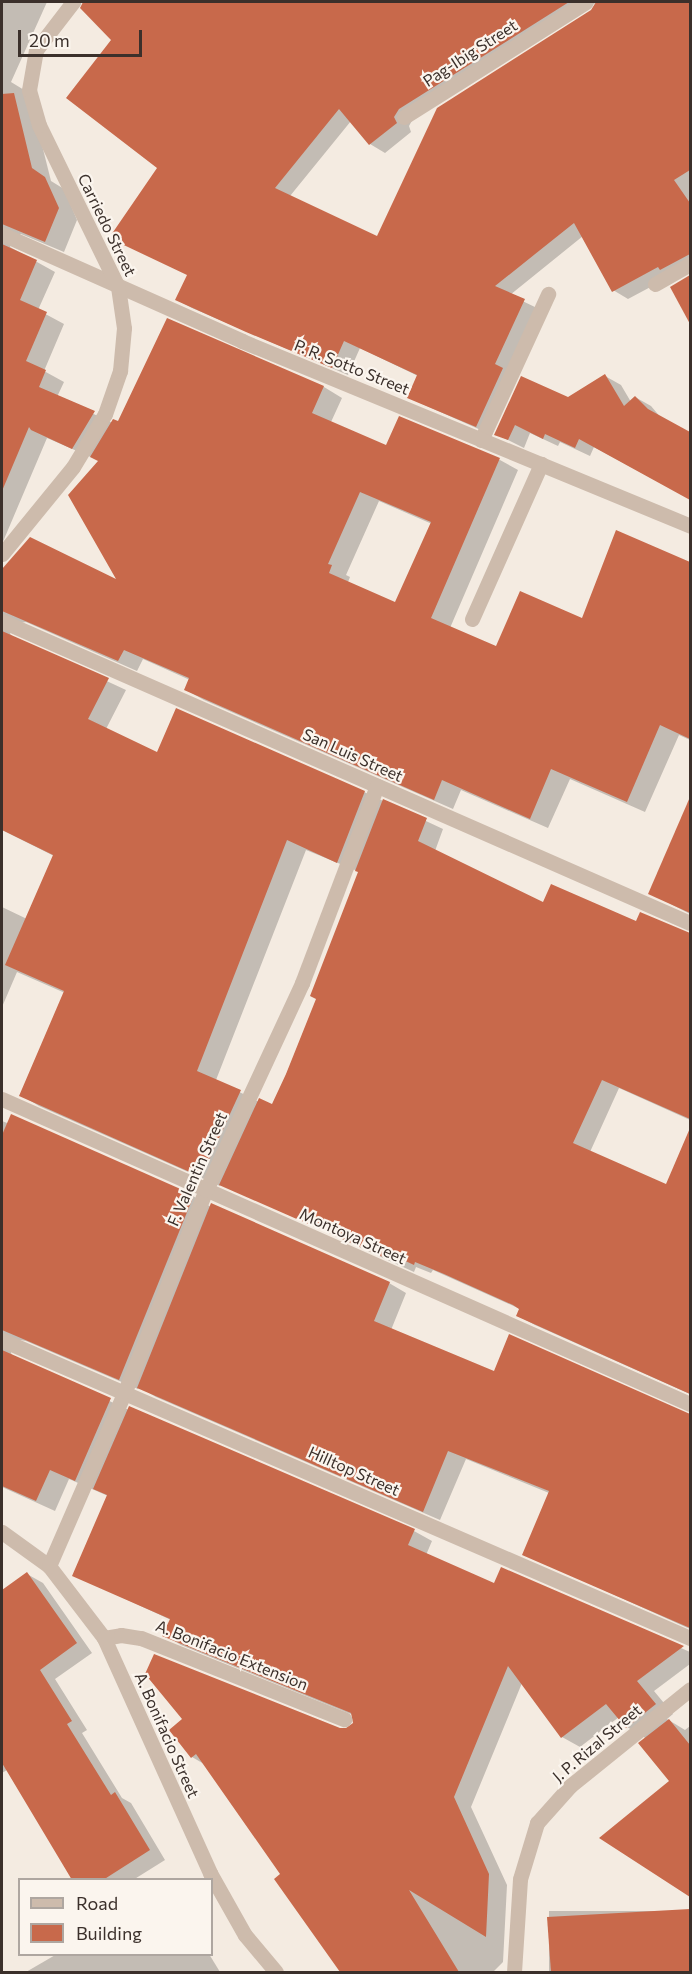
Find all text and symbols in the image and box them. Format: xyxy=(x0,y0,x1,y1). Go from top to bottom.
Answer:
street label: Pag-Ibig Street xyxy=(419,15,521,91)
scale bar xyxy=(21,18,146,56)
text: 20 m xyxy=(29,29,70,51)
street label: Carriedo Street xyxy=(74,171,140,279)
street label: P. R. Sotto Street xyxy=(292,335,412,399)
street label: San Luis Street xyxy=(300,724,406,786)
street label: F. Valentin Street xyxy=(163,1109,231,1229)
street label: Montoya Street xyxy=(297,1204,409,1268)
street label: Hilltop Street xyxy=(305,1442,403,1500)
street label: A. Bonifacio Extension xyxy=(153,1616,311,1694)
street label: A. Bonifacio Street xyxy=(131,1669,203,1801)
street label: J. P. Rizal Street xyxy=(549,1700,645,1786)
legend xyxy=(18,1878,213,1956)
text: Road xyxy=(76,1892,118,1914)
text: Building xyxy=(76,1922,142,1944)

